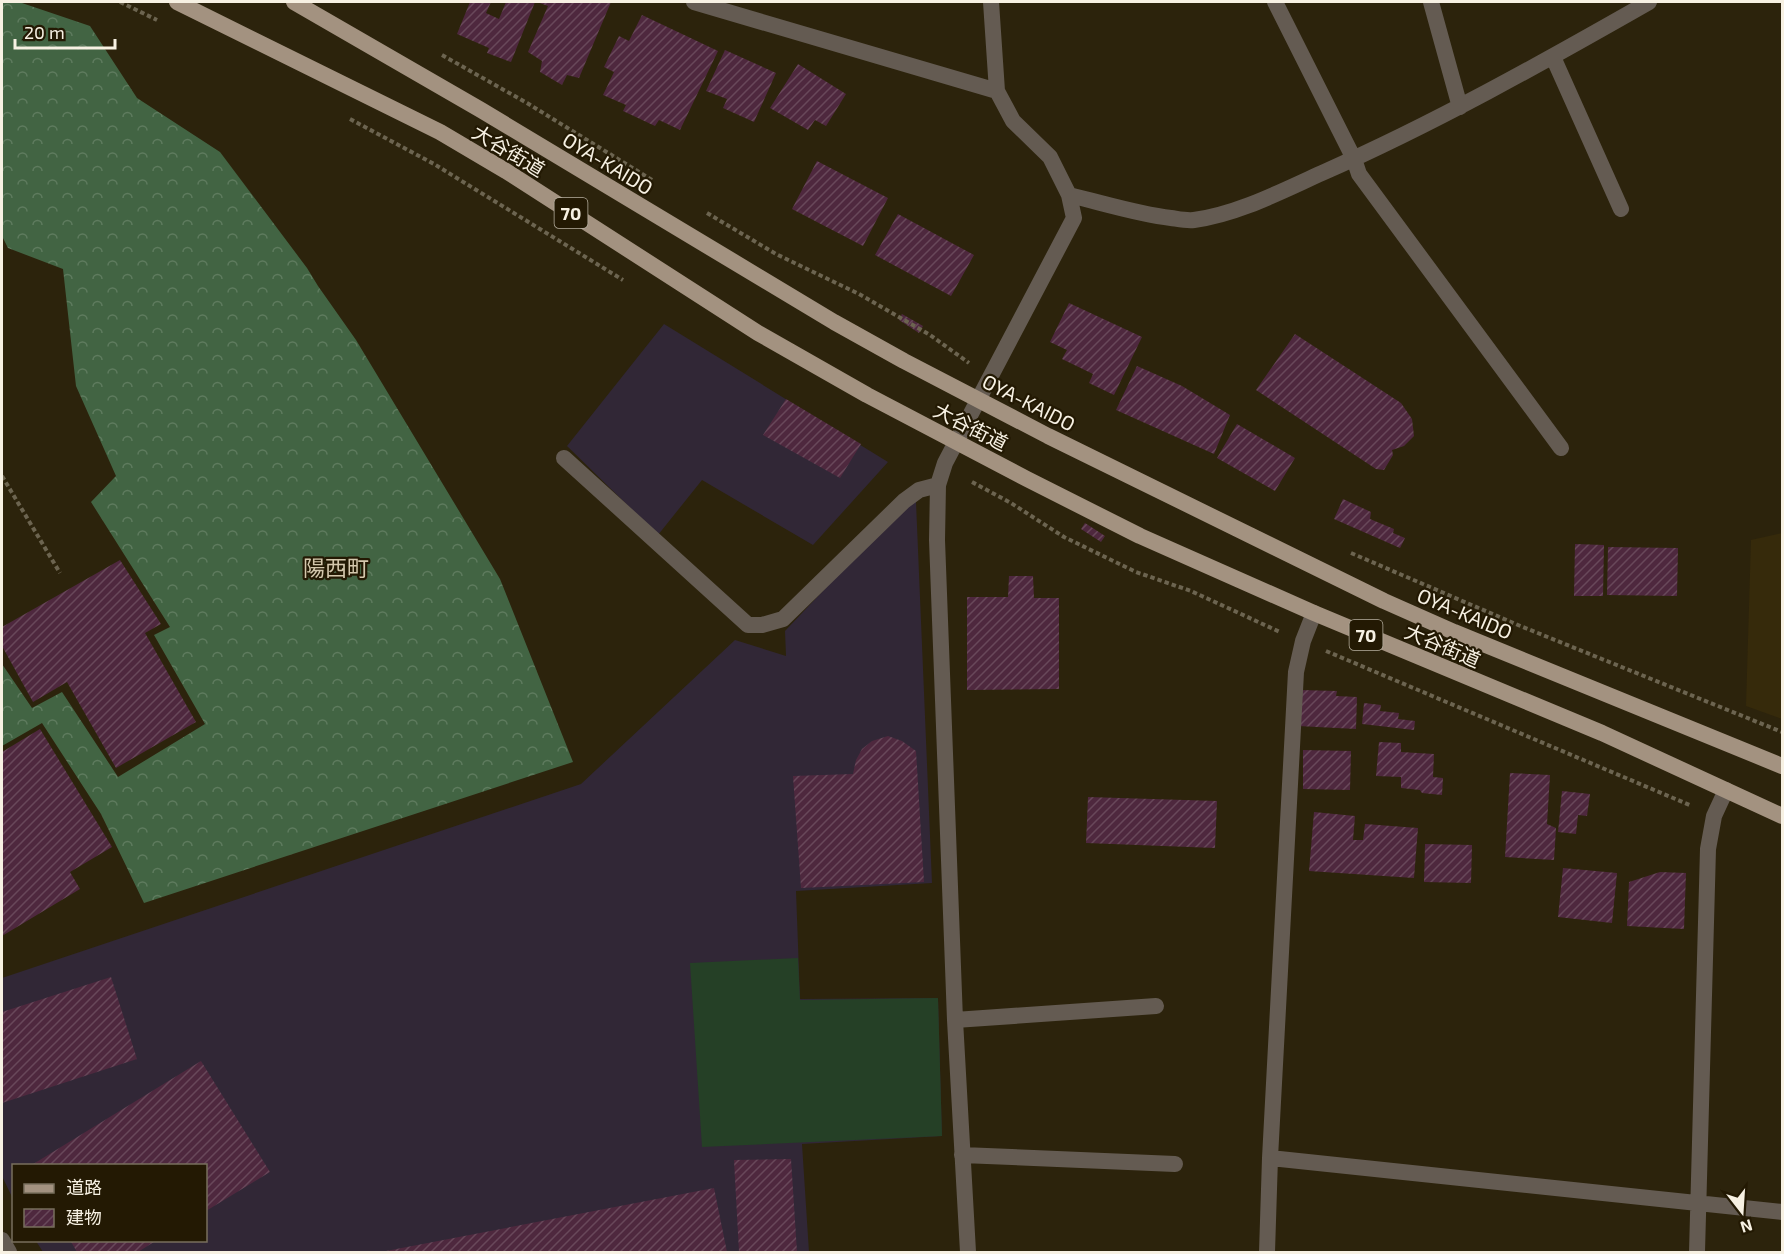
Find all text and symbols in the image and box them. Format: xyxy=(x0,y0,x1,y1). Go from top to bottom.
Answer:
scale bar xyxy=(15,12,116,50)
text: 20 m xyxy=(24,21,65,43)
street label: 大谷街道 xyxy=(469,119,549,181)
street label: OYA-KAIDO xyxy=(559,127,657,199)
road number: 70 xyxy=(554,198,588,228)
street label: OYA-KAIDO xyxy=(979,368,1079,436)
street label: 大谷街道 xyxy=(930,397,1012,455)
district label: 陽西町 xyxy=(303,554,369,580)
street label: OYA-KAIDO xyxy=(1414,582,1516,644)
street label: 大谷街道 xyxy=(1401,618,1485,672)
road number: 70 xyxy=(1350,620,1382,650)
legend xyxy=(12,1164,207,1242)
text: 道路 xyxy=(66,1176,102,1198)
north arrow xyxy=(1712,1182,1772,1242)
text: 建物 xyxy=(66,1206,102,1228)
text: N xyxy=(1738,1216,1755,1238)

